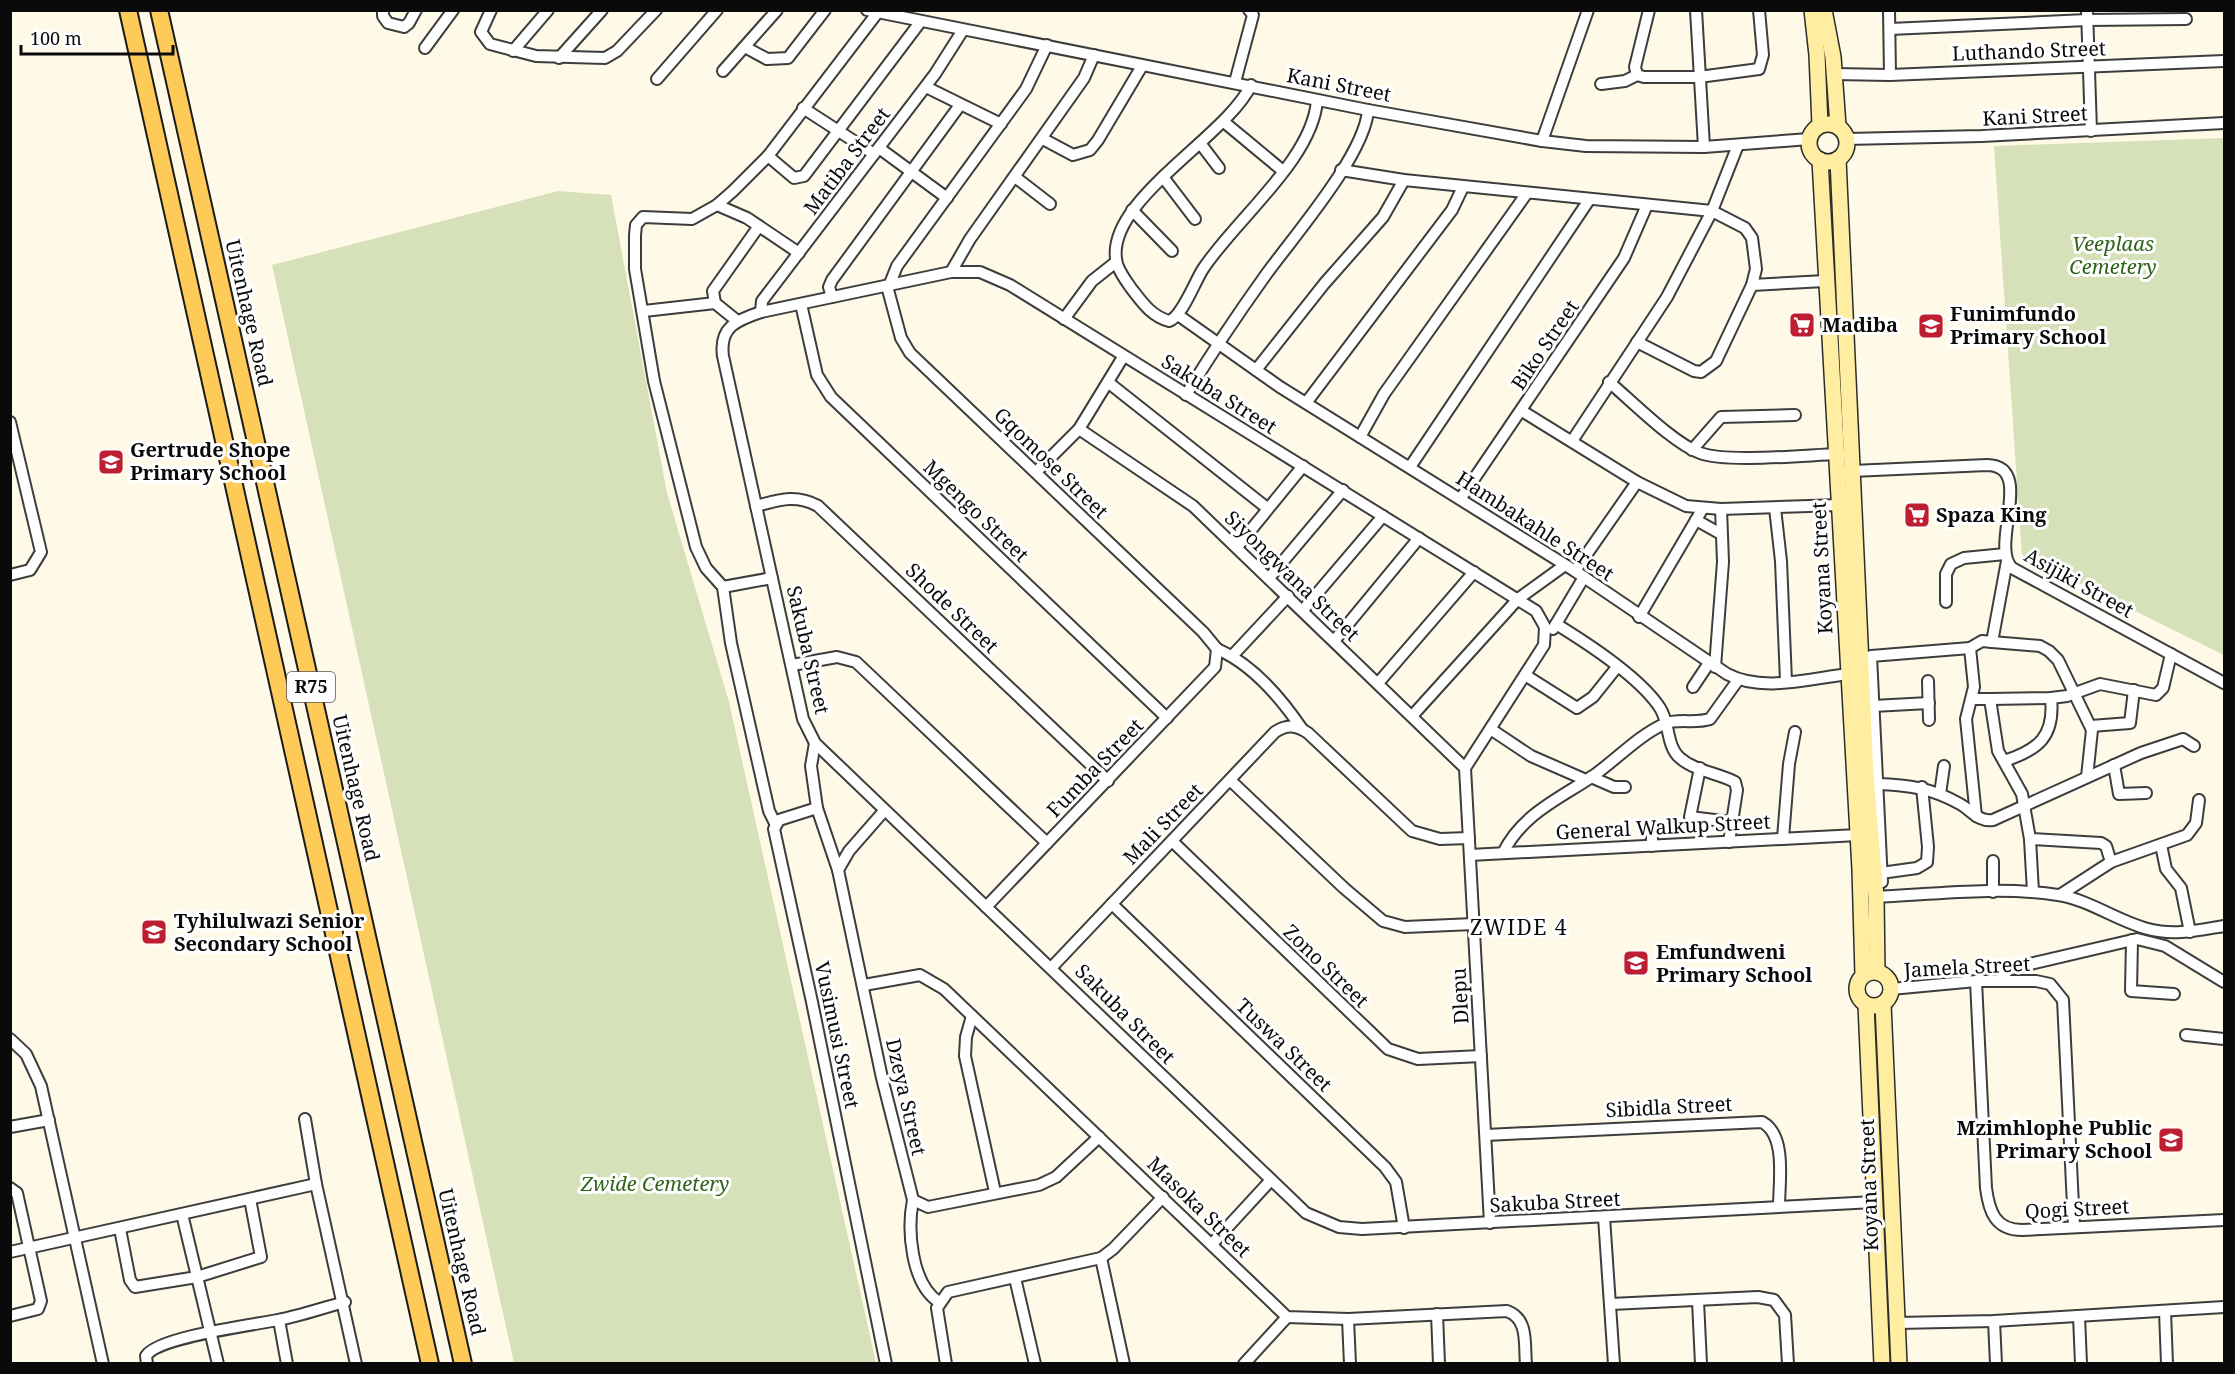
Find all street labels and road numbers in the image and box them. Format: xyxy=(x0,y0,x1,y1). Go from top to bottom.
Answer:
street label: Luthando Street xyxy=(1952,34,2106,67)
street label: Kani Street xyxy=(1285,61,1393,108)
street label: Kani Street xyxy=(1982,99,2088,132)
street label: Matiba Street xyxy=(797,101,896,220)
street label: Uitenhage Road xyxy=(219,237,280,389)
street label: Biko Street xyxy=(1505,294,1585,395)
street label: Sakuba Street xyxy=(1157,347,1282,440)
street label: Gqomose Street xyxy=(988,401,1114,524)
street label: Mgengo Street xyxy=(918,454,1035,568)
street label: Hambakahle Street xyxy=(1451,464,1619,587)
street label: Koyana Street xyxy=(1805,501,1838,635)
street label: Siyongwana Street xyxy=(1219,504,1366,647)
street label: Asijiki Street xyxy=(2020,541,2139,624)
street label: Shode Street xyxy=(900,557,1005,659)
street label: Sakuba Street xyxy=(781,583,836,717)
road number: R75 xyxy=(287,672,335,702)
street label: Uitenhage Road xyxy=(326,712,387,864)
street label: Fumba Street xyxy=(1040,712,1149,823)
street label: Mali Street xyxy=(1117,777,1208,870)
street label: General Walkup Street xyxy=(1555,807,1771,846)
street label: Zono Street xyxy=(1278,918,1375,1013)
street label: Jamela Street xyxy=(1902,950,2031,983)
street label: Sakuba Street xyxy=(1069,958,1181,1070)
street label: Vusimusi Street xyxy=(809,959,866,1111)
street label: Dlepu xyxy=(1445,967,1474,1025)
street label: Tuswa Street xyxy=(1231,992,1338,1097)
street label: Dzeya Street xyxy=(880,1036,933,1158)
street label: Sibidla Street xyxy=(1605,1090,1733,1123)
street label: Koyana Street xyxy=(1853,1118,1884,1252)
street label: Masoka Street xyxy=(1142,1150,1257,1263)
street label: Sakuba Street xyxy=(1489,1185,1621,1218)
street label: Uitenhage Road xyxy=(432,1186,493,1338)
street label: Qogi Street xyxy=(2024,1192,2130,1225)

